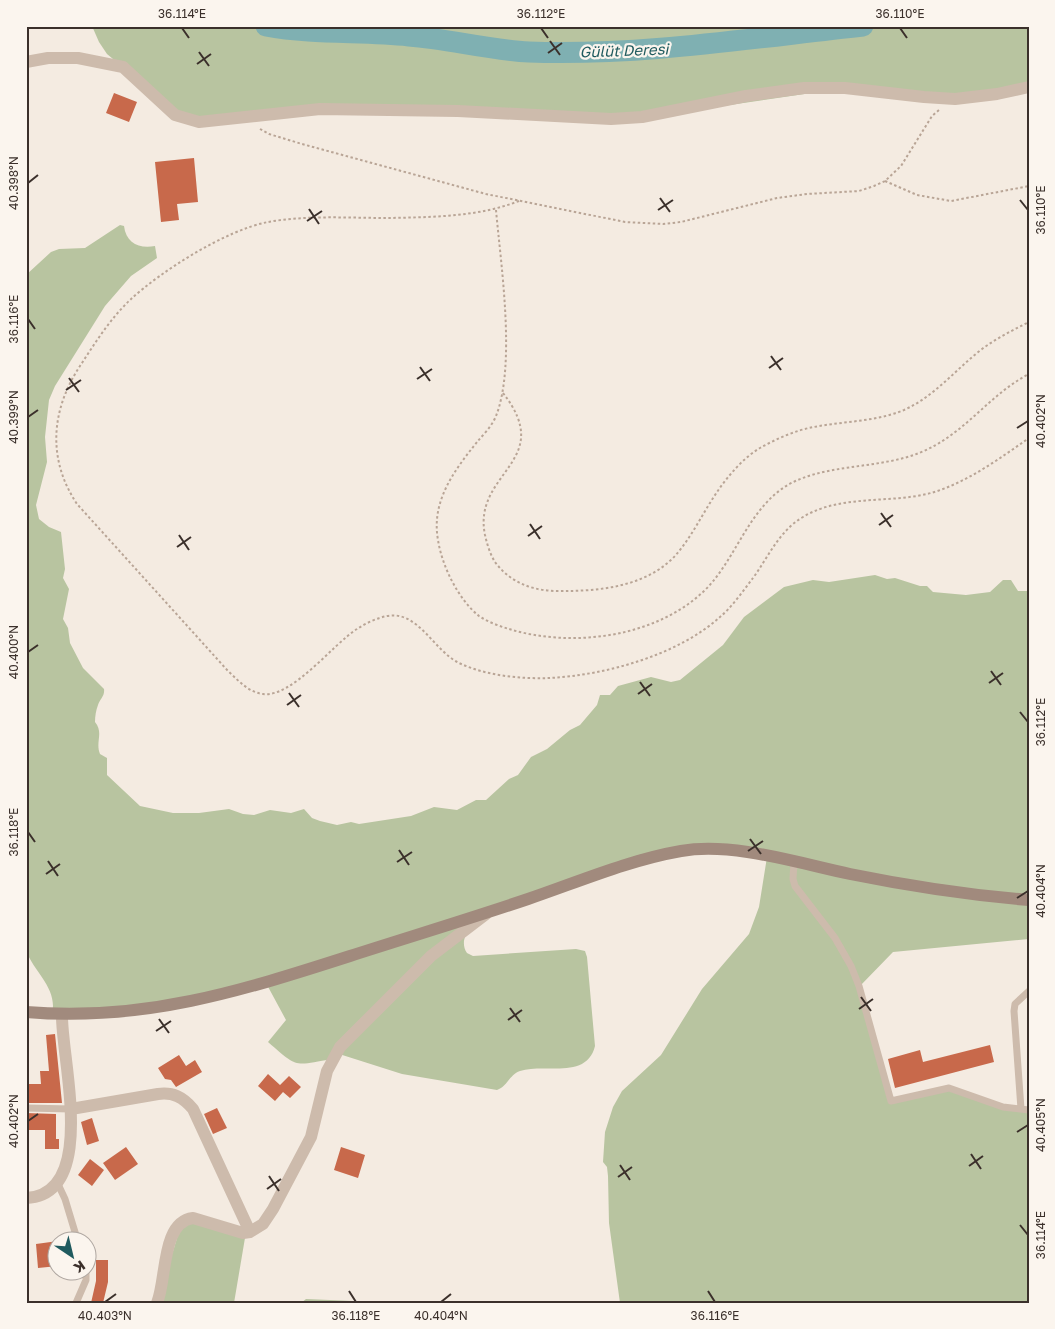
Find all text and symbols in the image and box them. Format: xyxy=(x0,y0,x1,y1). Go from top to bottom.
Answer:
text: 36.114°E xyxy=(158,6,206,21)
text: 36.112°E xyxy=(517,6,565,21)
text: 36.110°E xyxy=(876,6,924,21)
water label: Gülüt Deresi xyxy=(579,39,671,61)
text: 40.398°N xyxy=(6,156,21,210)
text: 36.110°E xyxy=(1033,186,1048,234)
text: 36.116°E xyxy=(6,295,21,343)
text: 40.399°N xyxy=(6,390,21,444)
text: 40.402°N xyxy=(1033,394,1048,448)
text: 40.400°N xyxy=(6,625,21,679)
text: 36.112°E xyxy=(1033,698,1048,746)
text: 36.118°E xyxy=(6,808,21,856)
text: 40.404°N xyxy=(1033,864,1048,918)
text: 40.402°N xyxy=(6,1094,21,1148)
text: 40.405°N xyxy=(1033,1098,1048,1152)
text: 36.114°E xyxy=(1033,1211,1048,1259)
north arrow xyxy=(48,1232,98,1282)
text: K xyxy=(71,1257,89,1277)
text: 40.403°N xyxy=(78,1308,132,1323)
text: 36.118°E xyxy=(332,1308,380,1323)
text: 40.404°N xyxy=(414,1308,468,1323)
text: 36.116°E xyxy=(691,1308,739,1323)

